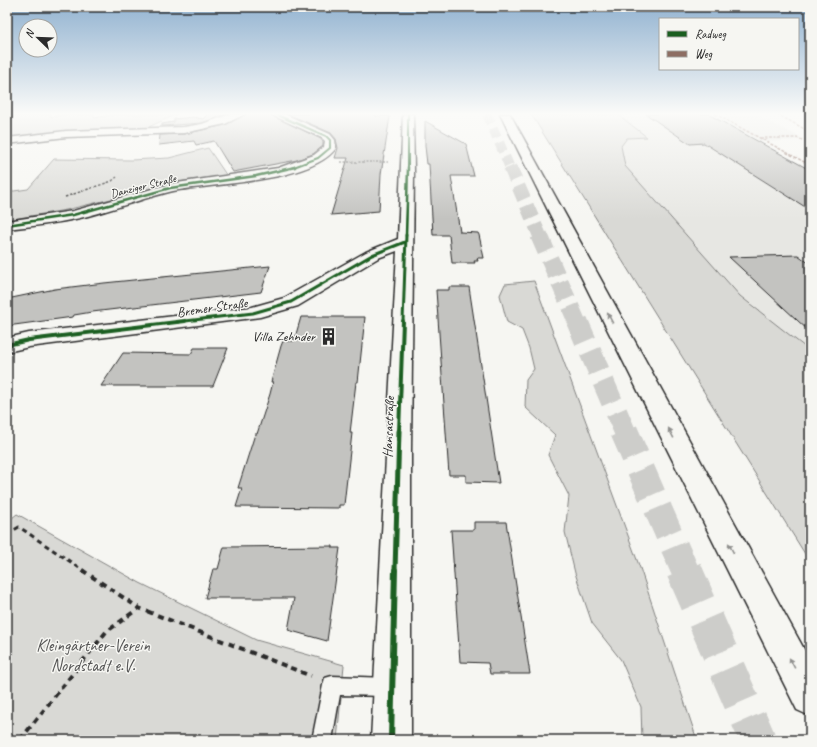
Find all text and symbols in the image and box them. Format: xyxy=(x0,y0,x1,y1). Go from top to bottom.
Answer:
north arrow xyxy=(18,18,58,58)
legend xyxy=(659,18,799,70)
text: N xyxy=(21,26,37,40)
text: Radweg xyxy=(695,26,726,42)
text: Weg xyxy=(695,46,713,62)
street label: Danziger Straße xyxy=(109,170,179,202)
street label: Bremer Straße xyxy=(176,294,250,321)
one-way arrow xyxy=(607,312,613,324)
building icon: Villa Zehnder xyxy=(318,326,338,346)
place label: Villa Zehnder xyxy=(252,328,316,345)
street label: Hansastraße xyxy=(379,395,398,458)
one-way arrow xyxy=(668,427,674,439)
one-way arrow xyxy=(728,542,735,553)
park label: Kleingärtner-Verein Nordstadt e.V. xyxy=(36,635,150,676)
one-way arrow xyxy=(789,657,795,669)

